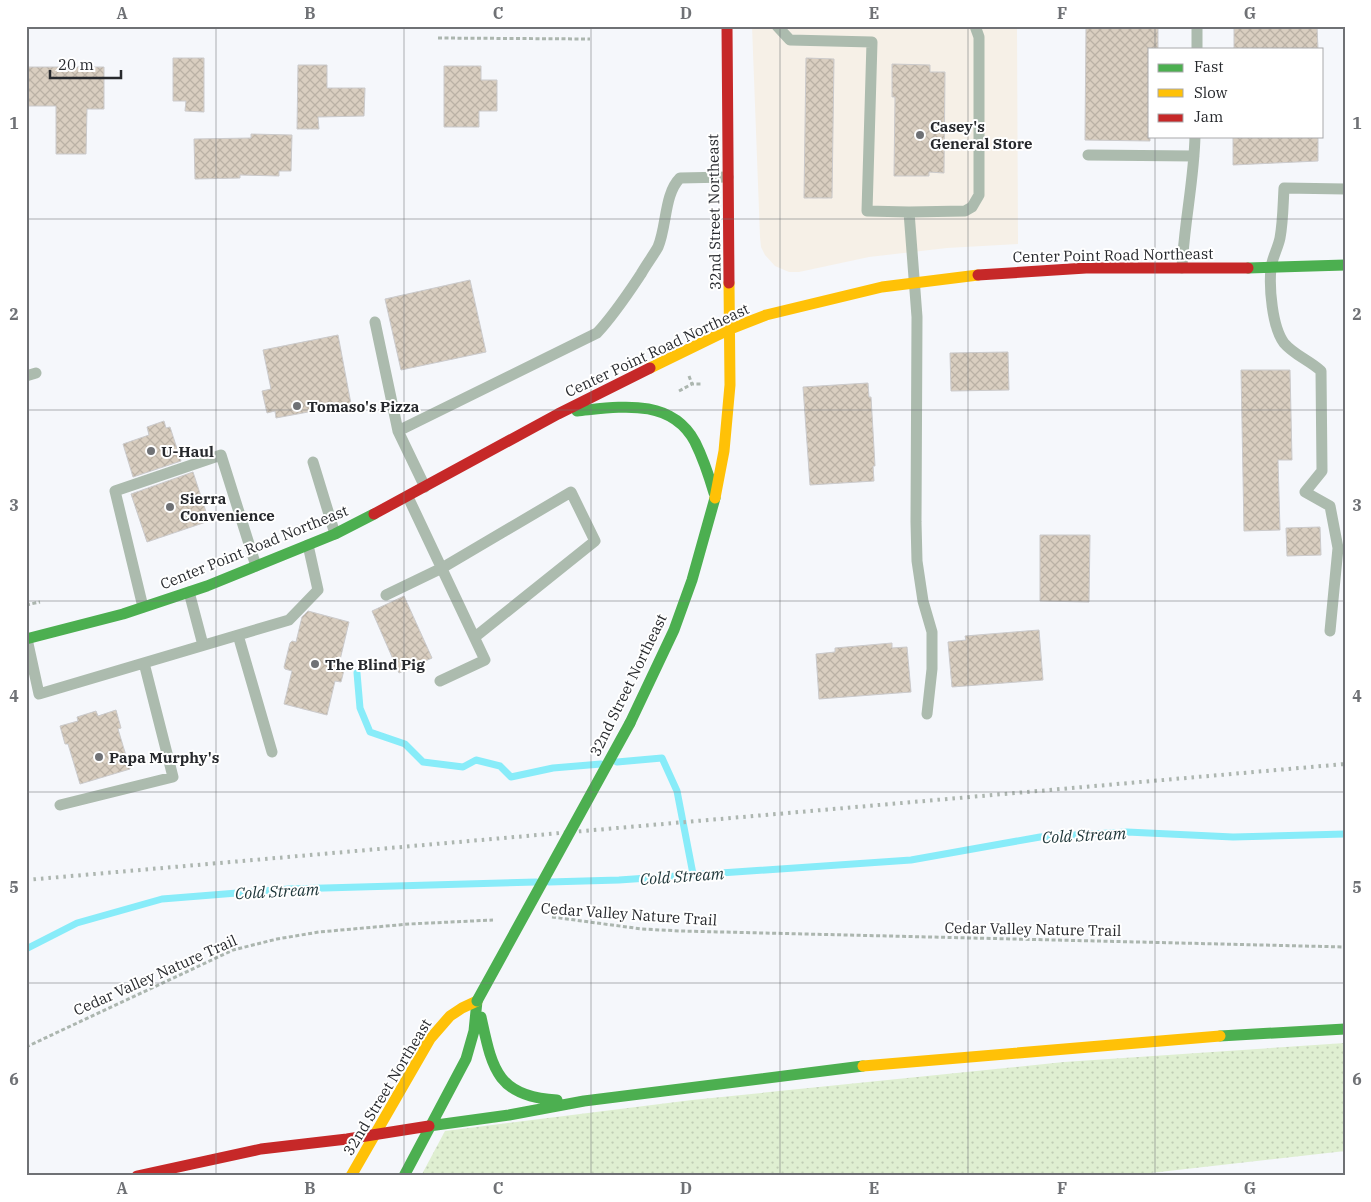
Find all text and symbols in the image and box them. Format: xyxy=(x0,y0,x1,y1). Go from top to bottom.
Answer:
text: A xyxy=(116,3,128,23)
text: B xyxy=(304,3,316,23)
text: C xyxy=(493,3,503,23)
text: D xyxy=(680,3,692,23)
text: E xyxy=(869,3,879,23)
text: F xyxy=(1057,3,1067,23)
text: G xyxy=(1244,3,1256,23)
scale bar xyxy=(50,48,121,80)
legend xyxy=(1148,48,1324,138)
text: 20 m xyxy=(58,55,94,74)
text: Fast xyxy=(1194,57,1224,76)
text: Slow xyxy=(1194,83,1228,102)
text: Jam xyxy=(1194,107,1223,126)
text: 1 xyxy=(9,113,19,133)
text: 1 xyxy=(1352,113,1362,133)
place label: Casey's General Store xyxy=(930,117,1033,153)
marker: Casey's General Store xyxy=(914,129,926,141)
street label: 32nd Street Northeast xyxy=(703,134,725,290)
street label: Center Point Road Northeast xyxy=(1012,244,1214,266)
street label: Center Point Road Northeast xyxy=(562,299,752,401)
text: 2 xyxy=(9,304,19,324)
text: 2 xyxy=(1352,304,1362,324)
place label: Tomaso's Pizza xyxy=(307,397,420,416)
marker: Tomaso's Pizza xyxy=(291,400,303,412)
place label: U-Haul xyxy=(161,442,214,461)
marker: U-Haul xyxy=(145,445,157,457)
place label: Sierra Convenience xyxy=(180,489,275,525)
text: 3 xyxy=(9,495,19,515)
text: 3 xyxy=(1352,495,1362,515)
street label: Center Point Road Northeast xyxy=(157,501,351,593)
marker: Sierra Convenience xyxy=(164,501,176,513)
street label: 32nd Street Northeast xyxy=(585,611,671,759)
place label: The Blind Pig xyxy=(325,655,425,674)
marker: The Blind Pig xyxy=(309,658,321,670)
text: 4 xyxy=(9,686,19,706)
text: 4 xyxy=(1352,686,1362,706)
place label: Papa Murphy's xyxy=(109,748,219,767)
marker: Papa Murphy's xyxy=(93,751,105,763)
water label: Cold Stream xyxy=(1041,823,1127,847)
water label: Cold Stream xyxy=(639,863,725,889)
text: 5 xyxy=(9,877,19,897)
text: 5 xyxy=(1352,877,1362,897)
water label: Cold Stream xyxy=(234,879,320,903)
street label: Cedar Valley Nature Trail xyxy=(540,898,718,930)
street label: Cedar Valley Nature Trail xyxy=(944,918,1122,940)
street label: Cedar Valley Nature Trail xyxy=(70,930,240,1020)
street label: 32nd Street Northeast xyxy=(339,1015,435,1159)
text: 6 xyxy=(9,1069,19,1089)
text: 6 xyxy=(1352,1069,1362,1089)
text: A xyxy=(116,1178,128,1198)
text: B xyxy=(304,1178,316,1198)
text: C xyxy=(493,1178,503,1198)
text: D xyxy=(680,1178,692,1198)
text: E xyxy=(869,1178,879,1198)
text: F xyxy=(1057,1178,1067,1198)
text: G xyxy=(1244,1178,1256,1198)

